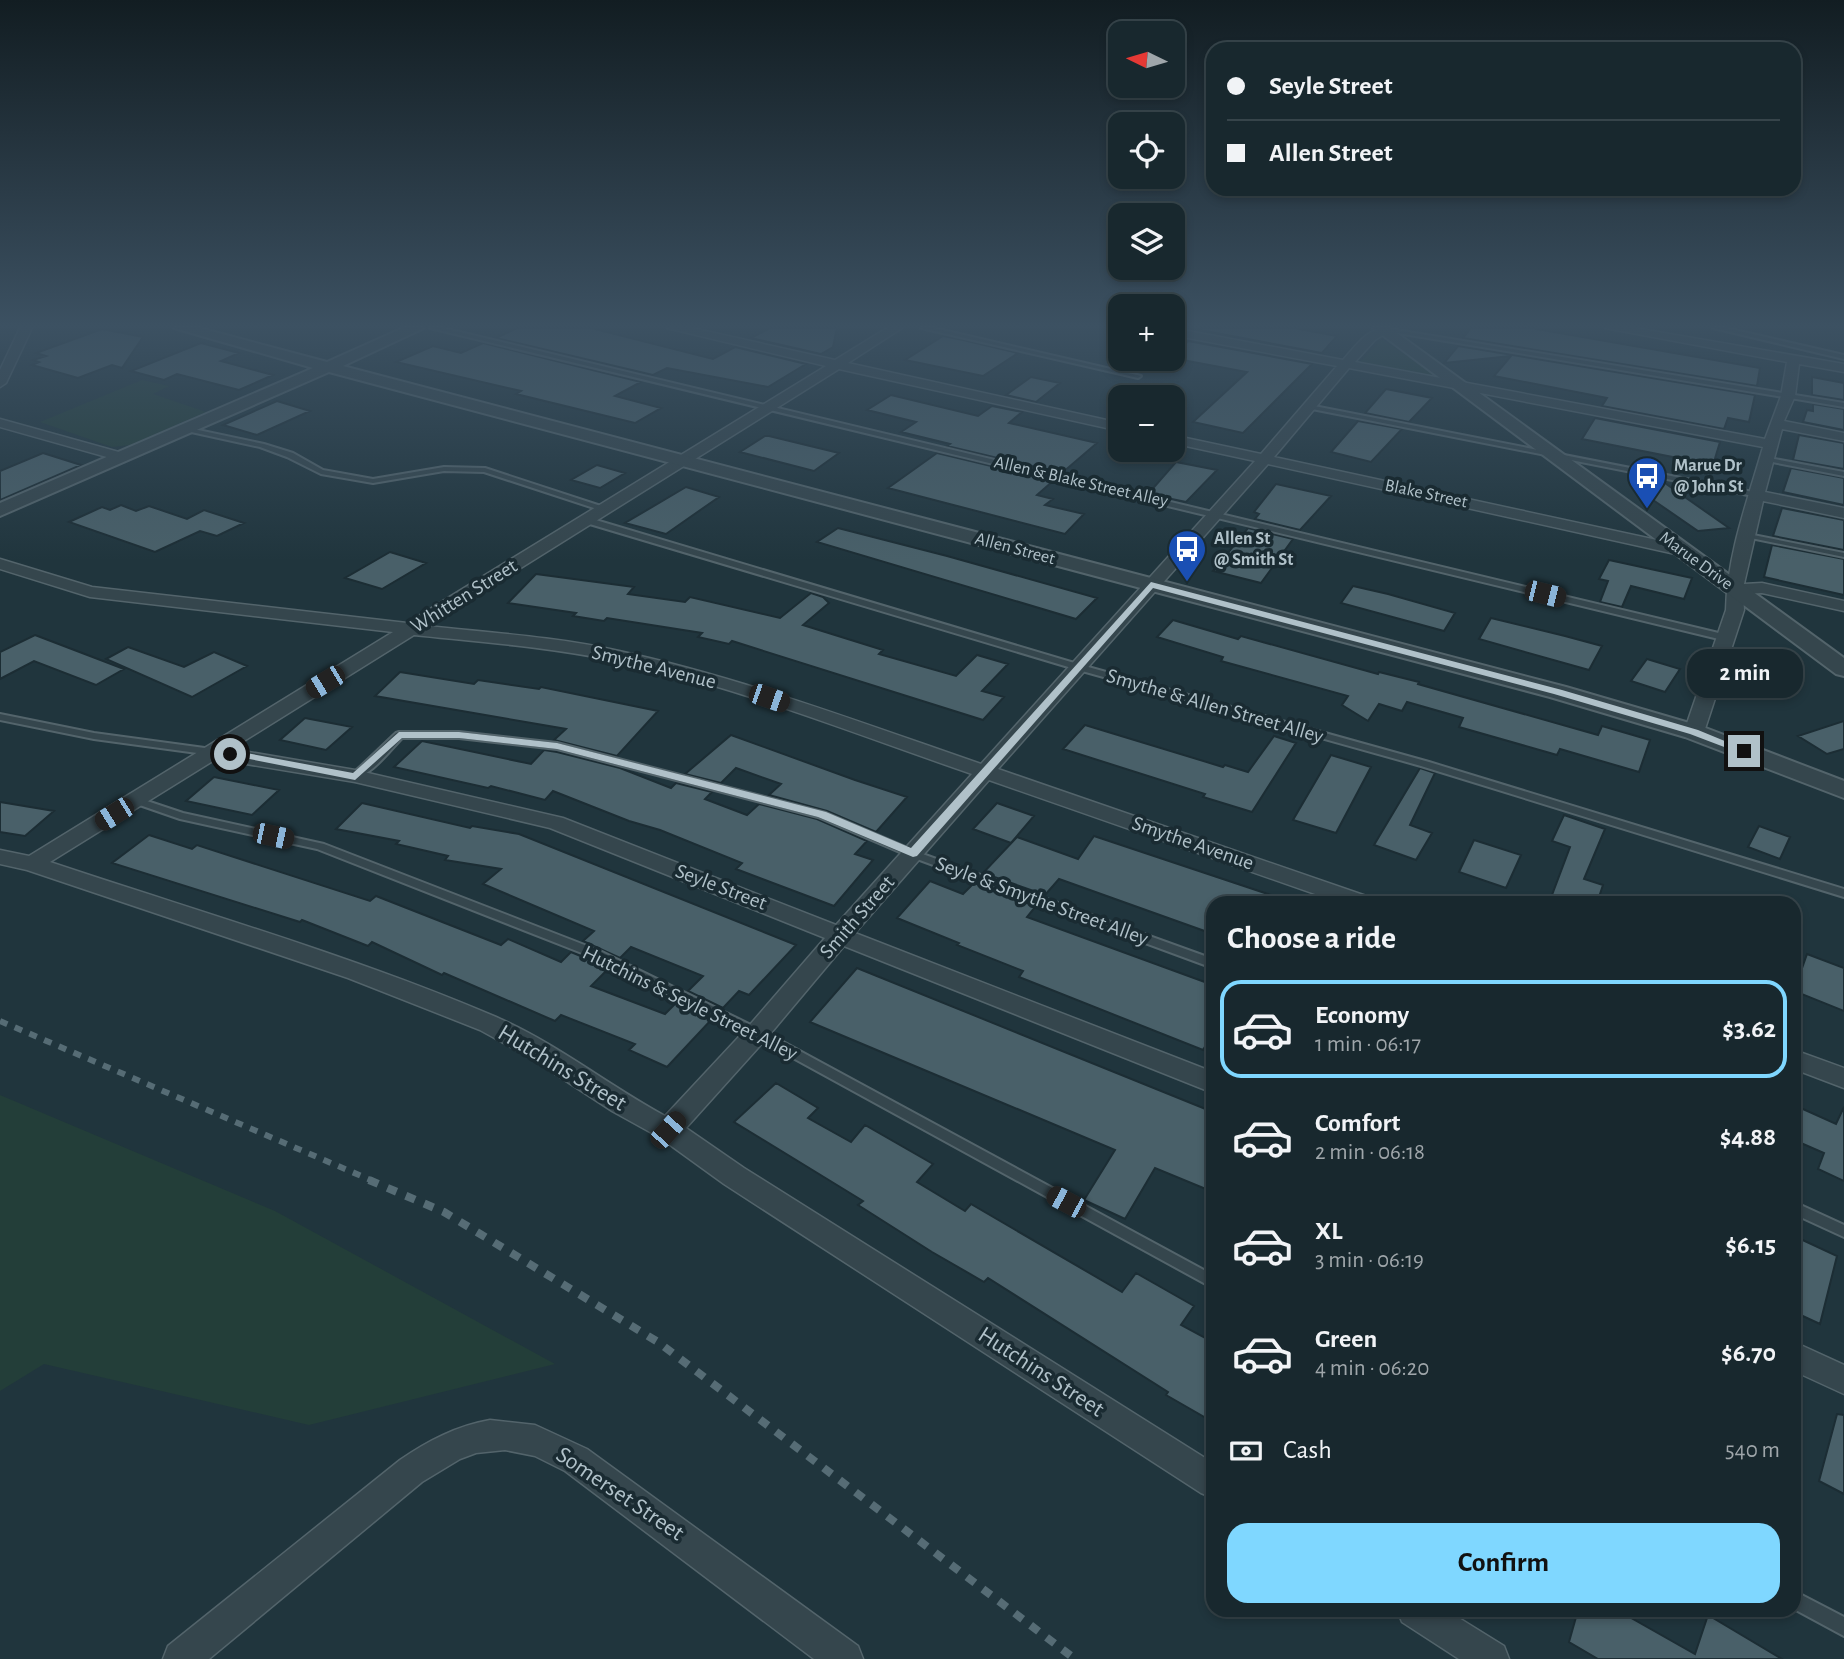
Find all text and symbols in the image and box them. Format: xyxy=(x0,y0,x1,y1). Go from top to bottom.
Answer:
north arrow xyxy=(1108,21,1185,98)
map controls xyxy=(1108,21,1185,462)
text: Seyle Street xyxy=(1269,73,1393,99)
button: locate xyxy=(1108,112,1185,189)
text: Allen Street xyxy=(1269,140,1393,166)
button: layers xyxy=(1108,203,1185,280)
button: + xyxy=(1108,294,1185,371)
button: − xyxy=(1108,385,1185,462)
street label: Allen & Blake Street Alley xyxy=(992,453,1170,511)
bus stop icon: Marue Dr @ John St xyxy=(1626,455,1668,510)
place label: Marue Dr @ John St xyxy=(1674,457,1743,496)
street label: Blake Street xyxy=(1383,476,1469,512)
bus stop icon: Allen St @ Smith St xyxy=(1166,528,1208,583)
street label: Marue Drive xyxy=(1656,528,1736,594)
street label: Allen Street xyxy=(973,530,1057,568)
place label: Allen St @ Smith St xyxy=(1214,530,1293,569)
street label: Whitten Street xyxy=(407,555,521,637)
car xyxy=(1523,579,1568,609)
street label: Smythe Avenue xyxy=(590,641,718,693)
callout: 2 min xyxy=(1686,650,1802,698)
car xyxy=(302,662,349,702)
text: 2 min xyxy=(1719,662,1771,685)
street label: Smythe & Allen Street Alley xyxy=(1104,665,1326,747)
car xyxy=(746,681,793,715)
route end xyxy=(1728,735,1760,767)
route start xyxy=(214,738,246,770)
car xyxy=(91,794,138,834)
street label: Smythe Avenue xyxy=(1130,812,1256,874)
car xyxy=(251,821,296,851)
street label: Seyle & Smythe Street Alley xyxy=(933,853,1151,949)
street label: Seyle Street xyxy=(672,860,770,914)
street label: Smith Street xyxy=(816,871,899,962)
text: Choose a ride xyxy=(1227,922,1396,954)
street label: Hutchins & Seyle Street Alley xyxy=(579,942,801,1064)
icon: car xyxy=(1231,998,1294,1061)
text: Economy xyxy=(1315,1002,1409,1028)
text: $3.62 xyxy=(1722,1016,1776,1042)
street label: Hutchins Street xyxy=(494,1020,631,1116)
text: 1 min · 06:17 xyxy=(1315,1033,1421,1056)
icon: car xyxy=(1231,1106,1294,1169)
car xyxy=(647,1107,690,1153)
text: Comfort xyxy=(1315,1110,1400,1136)
text: $4.88 xyxy=(1720,1124,1776,1150)
text: 2 min · 06:18 xyxy=(1315,1141,1425,1164)
car xyxy=(1043,1183,1090,1221)
icon: car xyxy=(1231,1214,1294,1277)
text: XL xyxy=(1315,1218,1342,1244)
text: $6.15 xyxy=(1725,1232,1776,1258)
text: 3 min · 06:19 xyxy=(1315,1249,1424,1272)
street label: Hutchins Street xyxy=(974,1322,1109,1422)
icon: car xyxy=(1231,1322,1294,1385)
text: Green xyxy=(1315,1326,1377,1352)
text: $6.70 xyxy=(1721,1340,1776,1366)
text: 4 min · 06:20 xyxy=(1315,1357,1429,1380)
icon: cash xyxy=(1227,1432,1265,1470)
text: Cash xyxy=(1283,1437,1332,1463)
text: 540 m xyxy=(1725,1439,1780,1462)
street label: Somerset Street xyxy=(552,1443,689,1546)
button: Confirm xyxy=(1227,1523,1780,1603)

